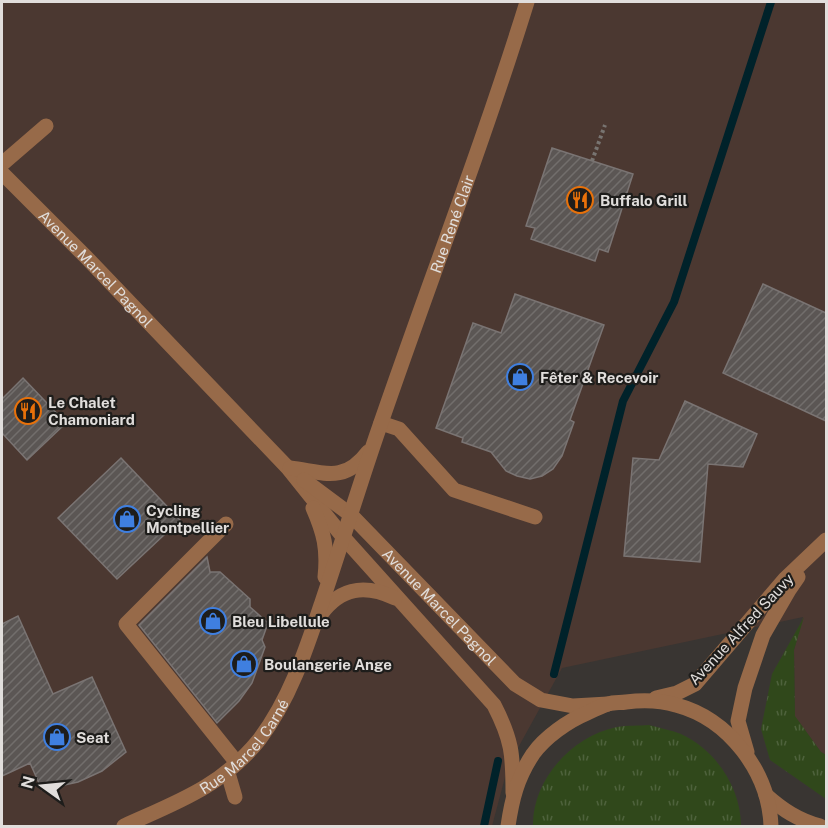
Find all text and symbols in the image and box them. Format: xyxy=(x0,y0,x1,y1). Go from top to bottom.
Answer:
street label: Rue René Clair xyxy=(426,173,477,275)
restaurant icon: Buffalo Grill xyxy=(565,185,595,215)
place label: Buffalo Grill xyxy=(600,192,687,209)
street label: Avenue Marcel Pagnol xyxy=(36,207,157,330)
shop icon: Fêter & Recevoir xyxy=(505,362,535,392)
place label: Fêter & Recevoir xyxy=(540,369,659,386)
place label: Le Chalet Chamoniard xyxy=(48,394,135,428)
restaurant icon: Le Chalet Chamoniard xyxy=(13,396,43,426)
place label: Cycling Montpellier xyxy=(146,502,229,536)
shop icon: Cycling Montpellier xyxy=(112,504,142,534)
street label: Avenue Marcel Pagnol xyxy=(379,545,500,668)
street label: Avenue Alfred Sauvy xyxy=(685,570,797,688)
shop icon: Bleu Libellule xyxy=(198,606,228,636)
place label: Bleu Libellule xyxy=(232,613,330,630)
shop icon: Boulangerie Ange xyxy=(229,649,259,679)
place label: Boulangerie Ange xyxy=(264,656,392,673)
street label: Rue Marcel Carné xyxy=(196,696,291,797)
shop icon: Seat xyxy=(42,722,72,752)
place label: Seat xyxy=(76,729,109,746)
north arrow xyxy=(12,756,72,816)
text: N xyxy=(17,774,39,791)

